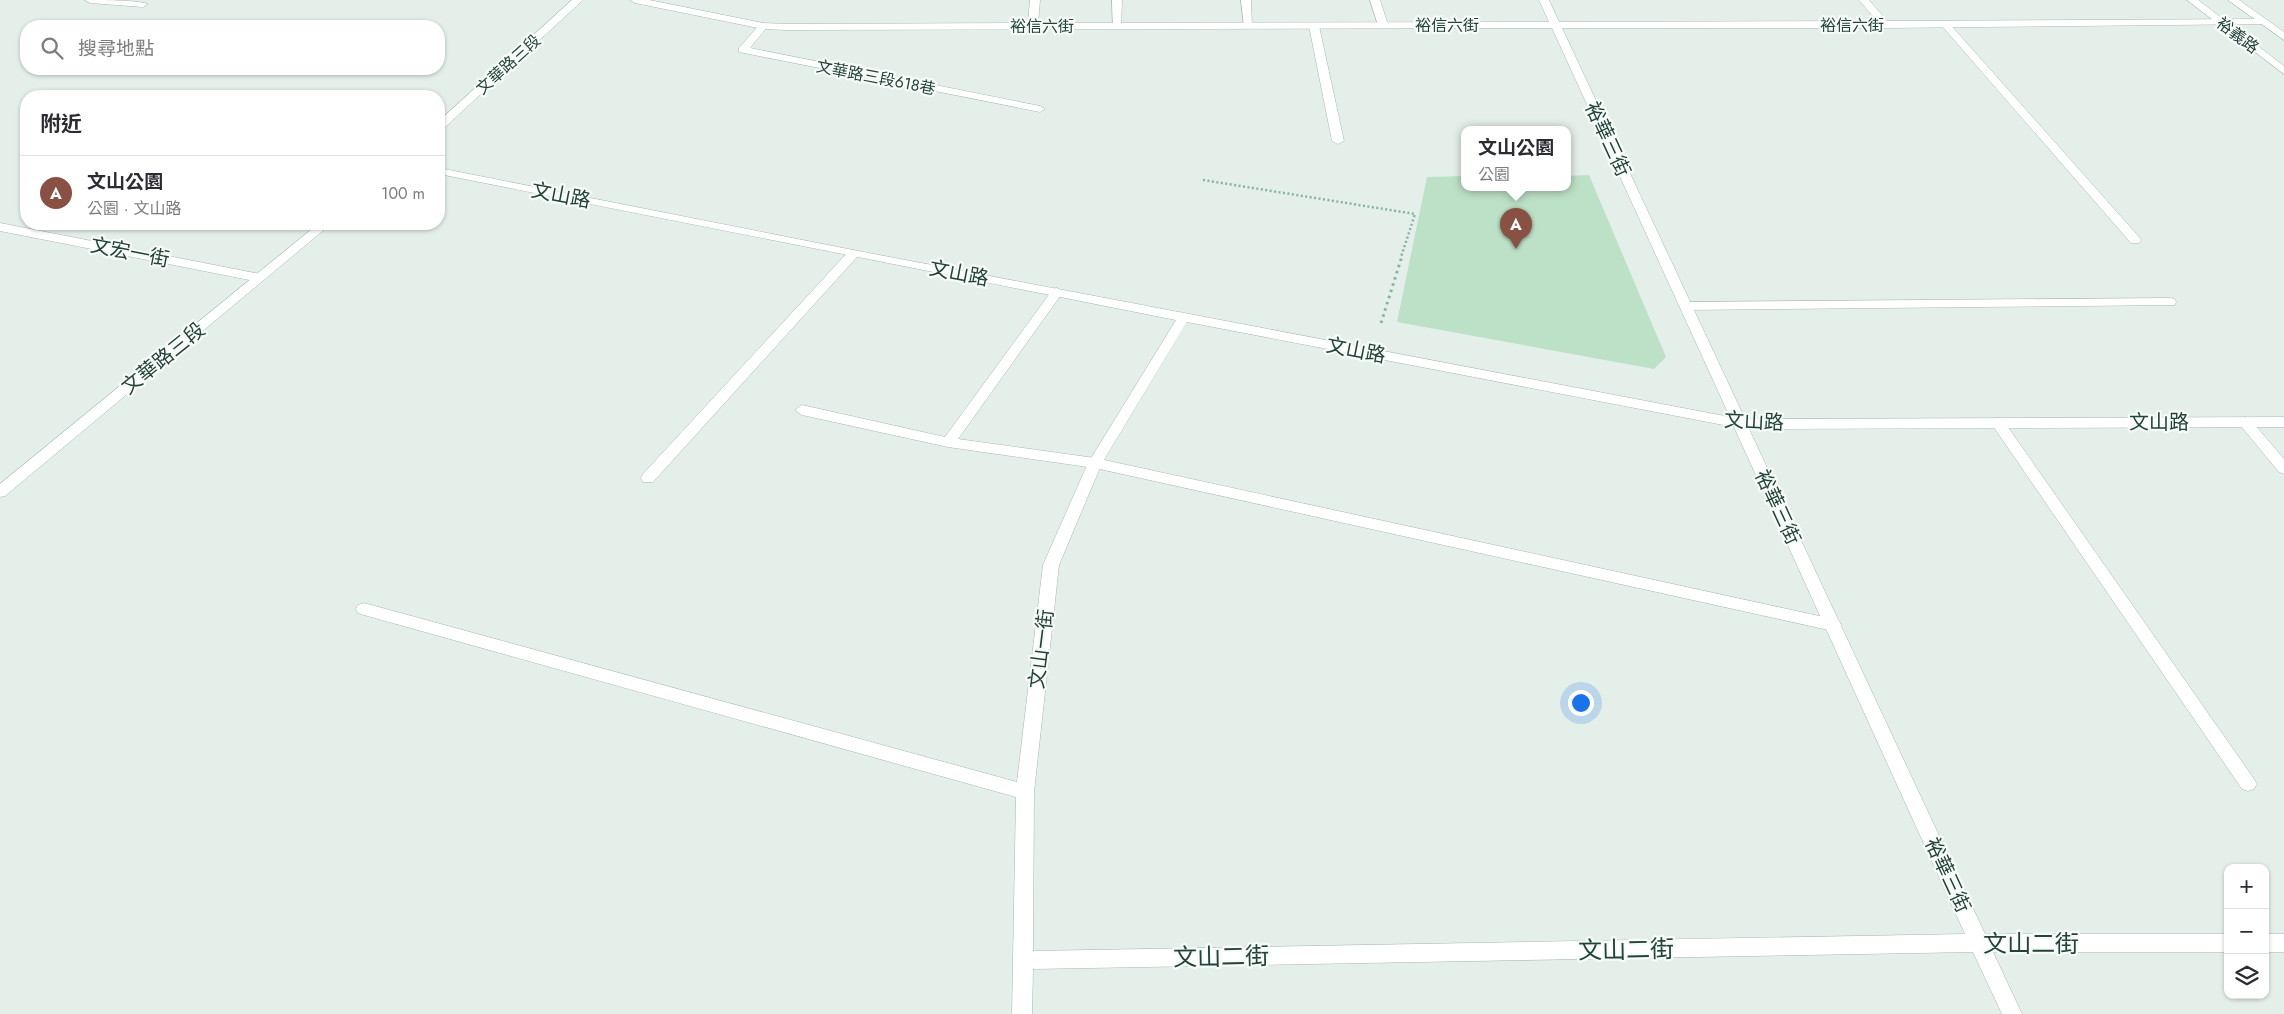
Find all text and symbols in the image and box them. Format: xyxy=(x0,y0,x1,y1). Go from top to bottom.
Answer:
street label: 裕義路 xyxy=(2212,12,2264,59)
street label: 裕信六街 xyxy=(1415,14,1479,37)
street label: 裕信六街 xyxy=(1820,14,1884,37)
street label: 裕信六街 xyxy=(1010,15,1074,38)
search box xyxy=(20,20,445,75)
street label: 文華路三段 xyxy=(471,29,546,100)
icon: search xyxy=(38,34,66,62)
text: 搜尋地點 xyxy=(78,35,154,62)
street label: 文華路三段618巷 xyxy=(814,55,938,100)
street label: 裕華三街 xyxy=(1578,97,1638,182)
text: 附近 xyxy=(40,109,82,139)
popup xyxy=(1461,126,1571,191)
text: 文山公園 xyxy=(1478,134,1554,161)
text: 公園 xyxy=(1478,163,1510,186)
text: 文山公園 xyxy=(87,168,163,195)
street label: 文山路 xyxy=(529,176,593,215)
text: A xyxy=(50,182,62,205)
text: 100 m xyxy=(381,182,425,205)
text: 公園 · 文山路 xyxy=(87,197,181,220)
pin: A xyxy=(1500,208,1532,249)
street label: 文宏一街 xyxy=(88,231,172,274)
street label: 文山路 xyxy=(927,254,991,293)
street label: 文華路三段 xyxy=(115,316,211,401)
street label: 文山路 xyxy=(1324,331,1388,370)
street label: 文山路 xyxy=(1723,405,1785,438)
street label: 文山路 xyxy=(2129,408,2189,437)
street label: 裕華三街 xyxy=(1748,465,1808,550)
street label: 文山一街 xyxy=(1022,608,1061,691)
your location xyxy=(1568,690,1594,716)
street label: 裕華三街 xyxy=(1918,833,1978,918)
map controls xyxy=(2224,864,2269,999)
button: + xyxy=(2224,864,2269,909)
button: − xyxy=(2224,909,2269,954)
street label: 文山二街 xyxy=(1983,926,2079,961)
street label: 文山二街 xyxy=(1578,931,1674,968)
street label: 文山二街 xyxy=(1173,938,1269,975)
button: layers xyxy=(2224,954,2269,999)

